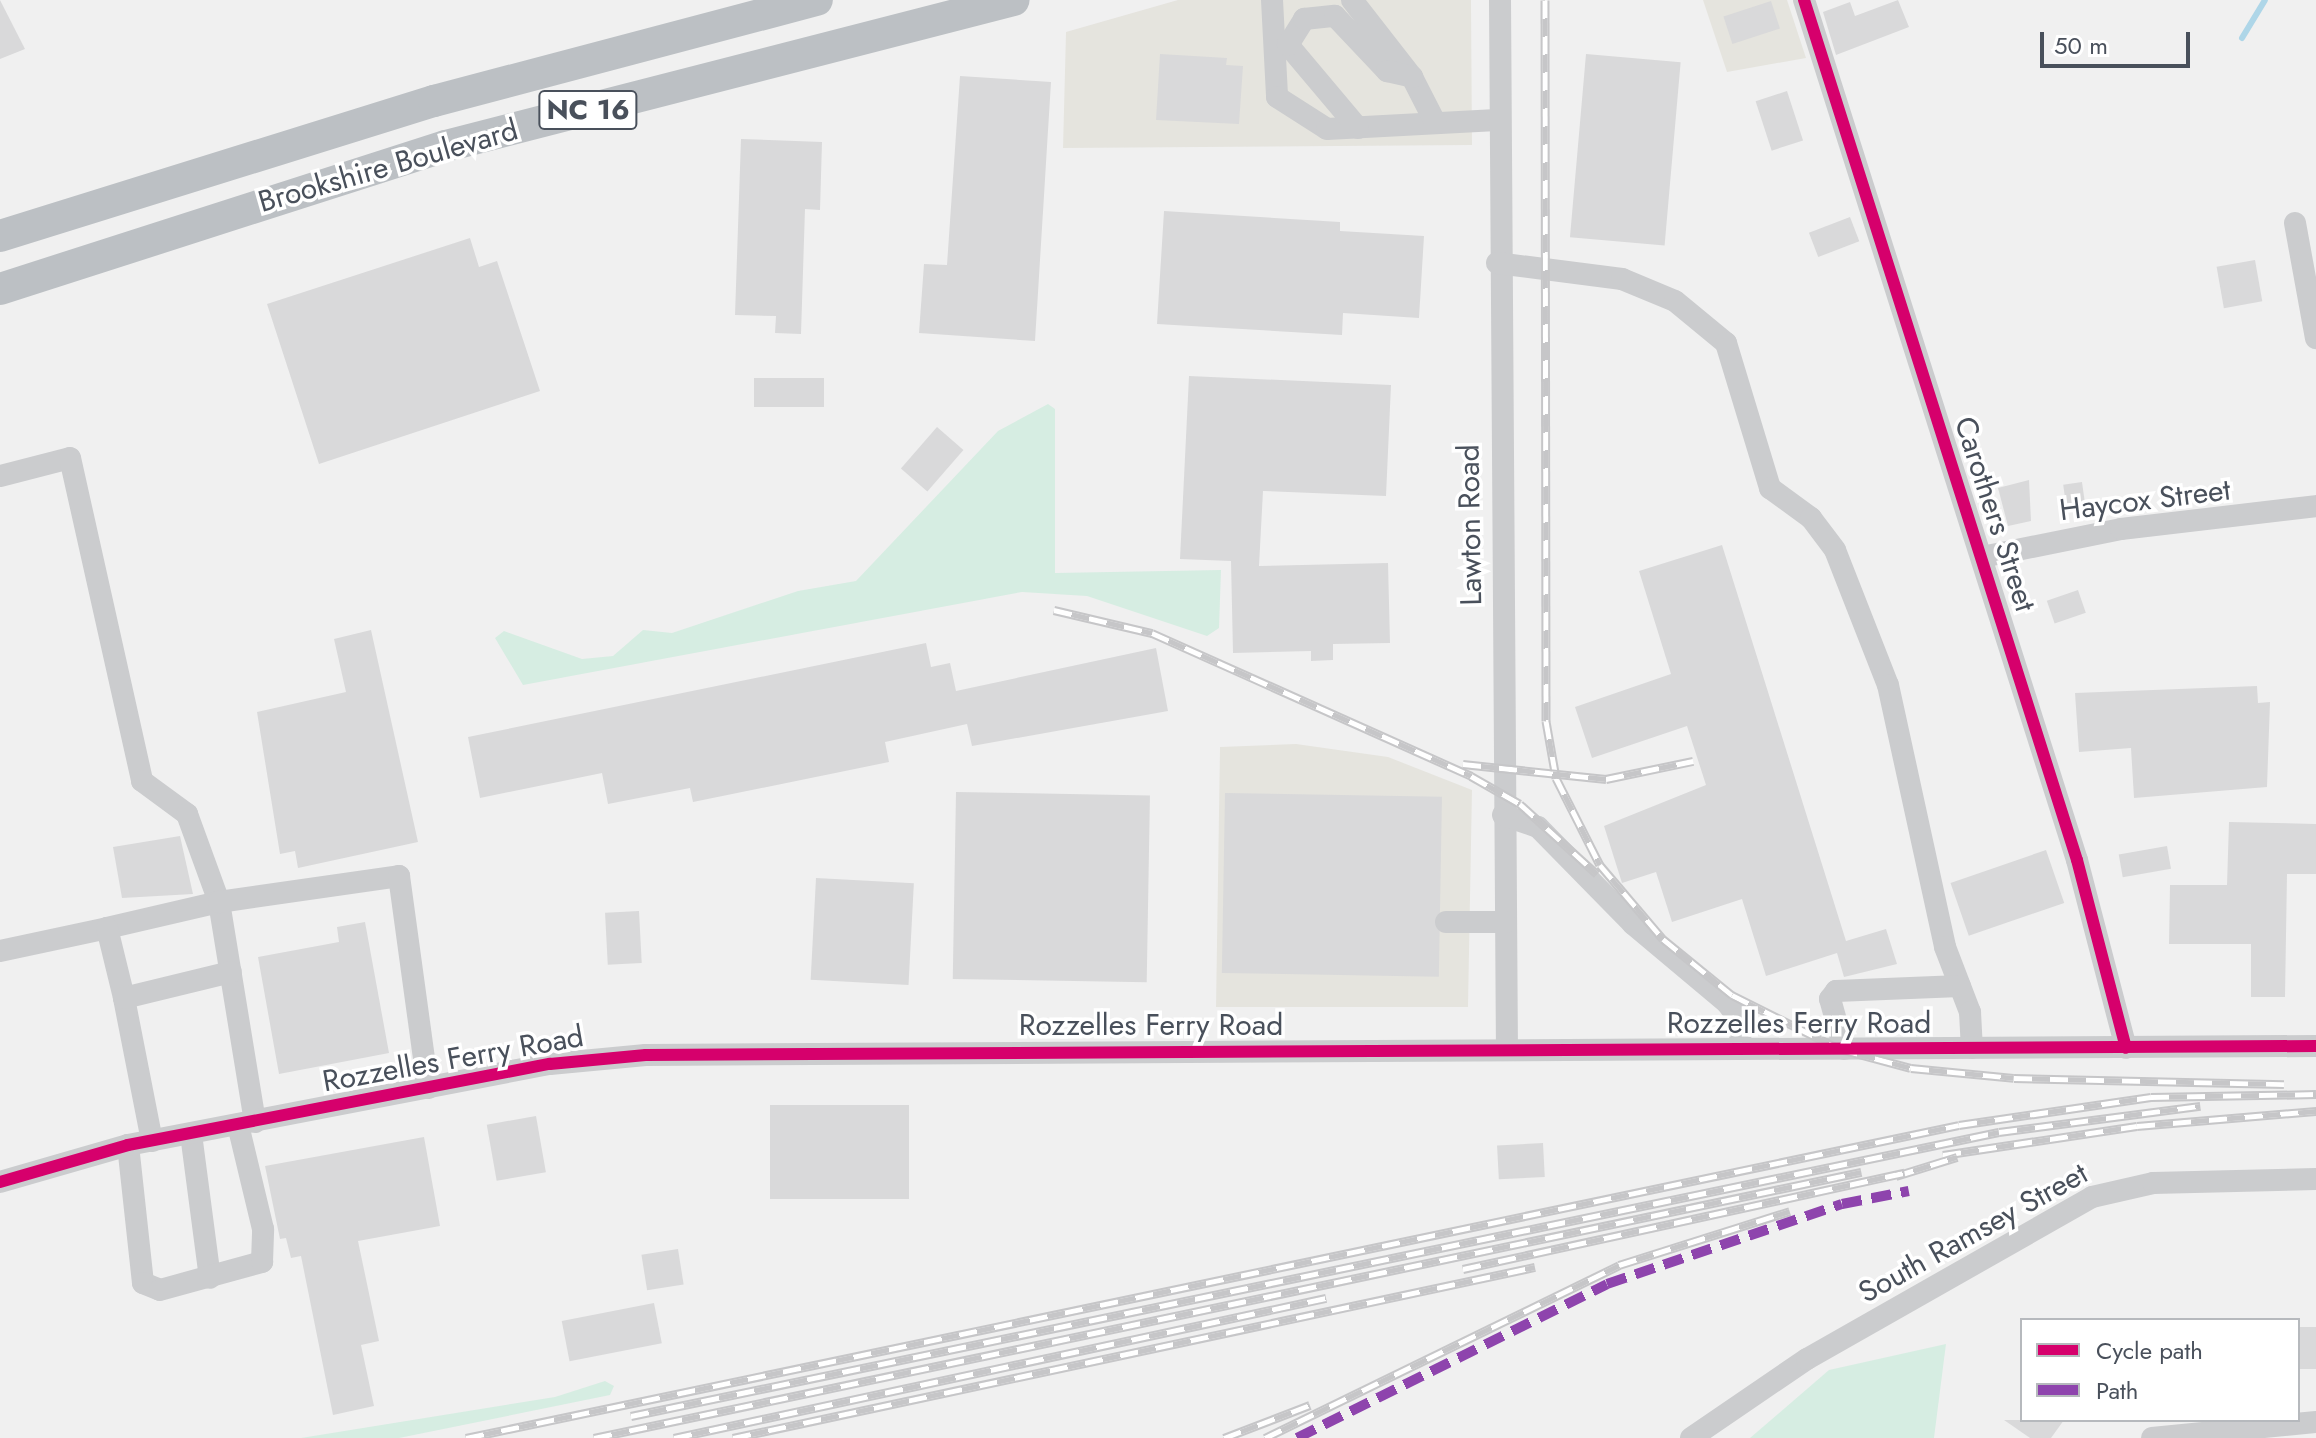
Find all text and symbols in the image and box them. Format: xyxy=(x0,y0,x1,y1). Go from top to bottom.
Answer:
scale bar xyxy=(2044,16,2194,66)
text: 50 m xyxy=(2054,28,2108,63)
road number: NC 16 xyxy=(538,86,638,134)
street label: Brookshire Boulevard xyxy=(254,112,522,220)
street label: Carothers Street xyxy=(1947,412,2043,616)
street label: Lawton Road xyxy=(1451,444,1489,606)
street label: Haycox Street xyxy=(2057,472,2233,528)
street label: Rozzelles Ferry Road xyxy=(1667,1005,1931,1041)
street label: Rozzelles Ferry Road xyxy=(1019,1007,1283,1043)
street label: Rozzelles Ferry Road xyxy=(320,1018,586,1100)
street label: South Ramsey Street xyxy=(1852,1155,2094,1311)
legend xyxy=(2020,1318,2300,1422)
text: Cycle path xyxy=(2096,1333,2203,1368)
text: Path xyxy=(2096,1373,2138,1408)

